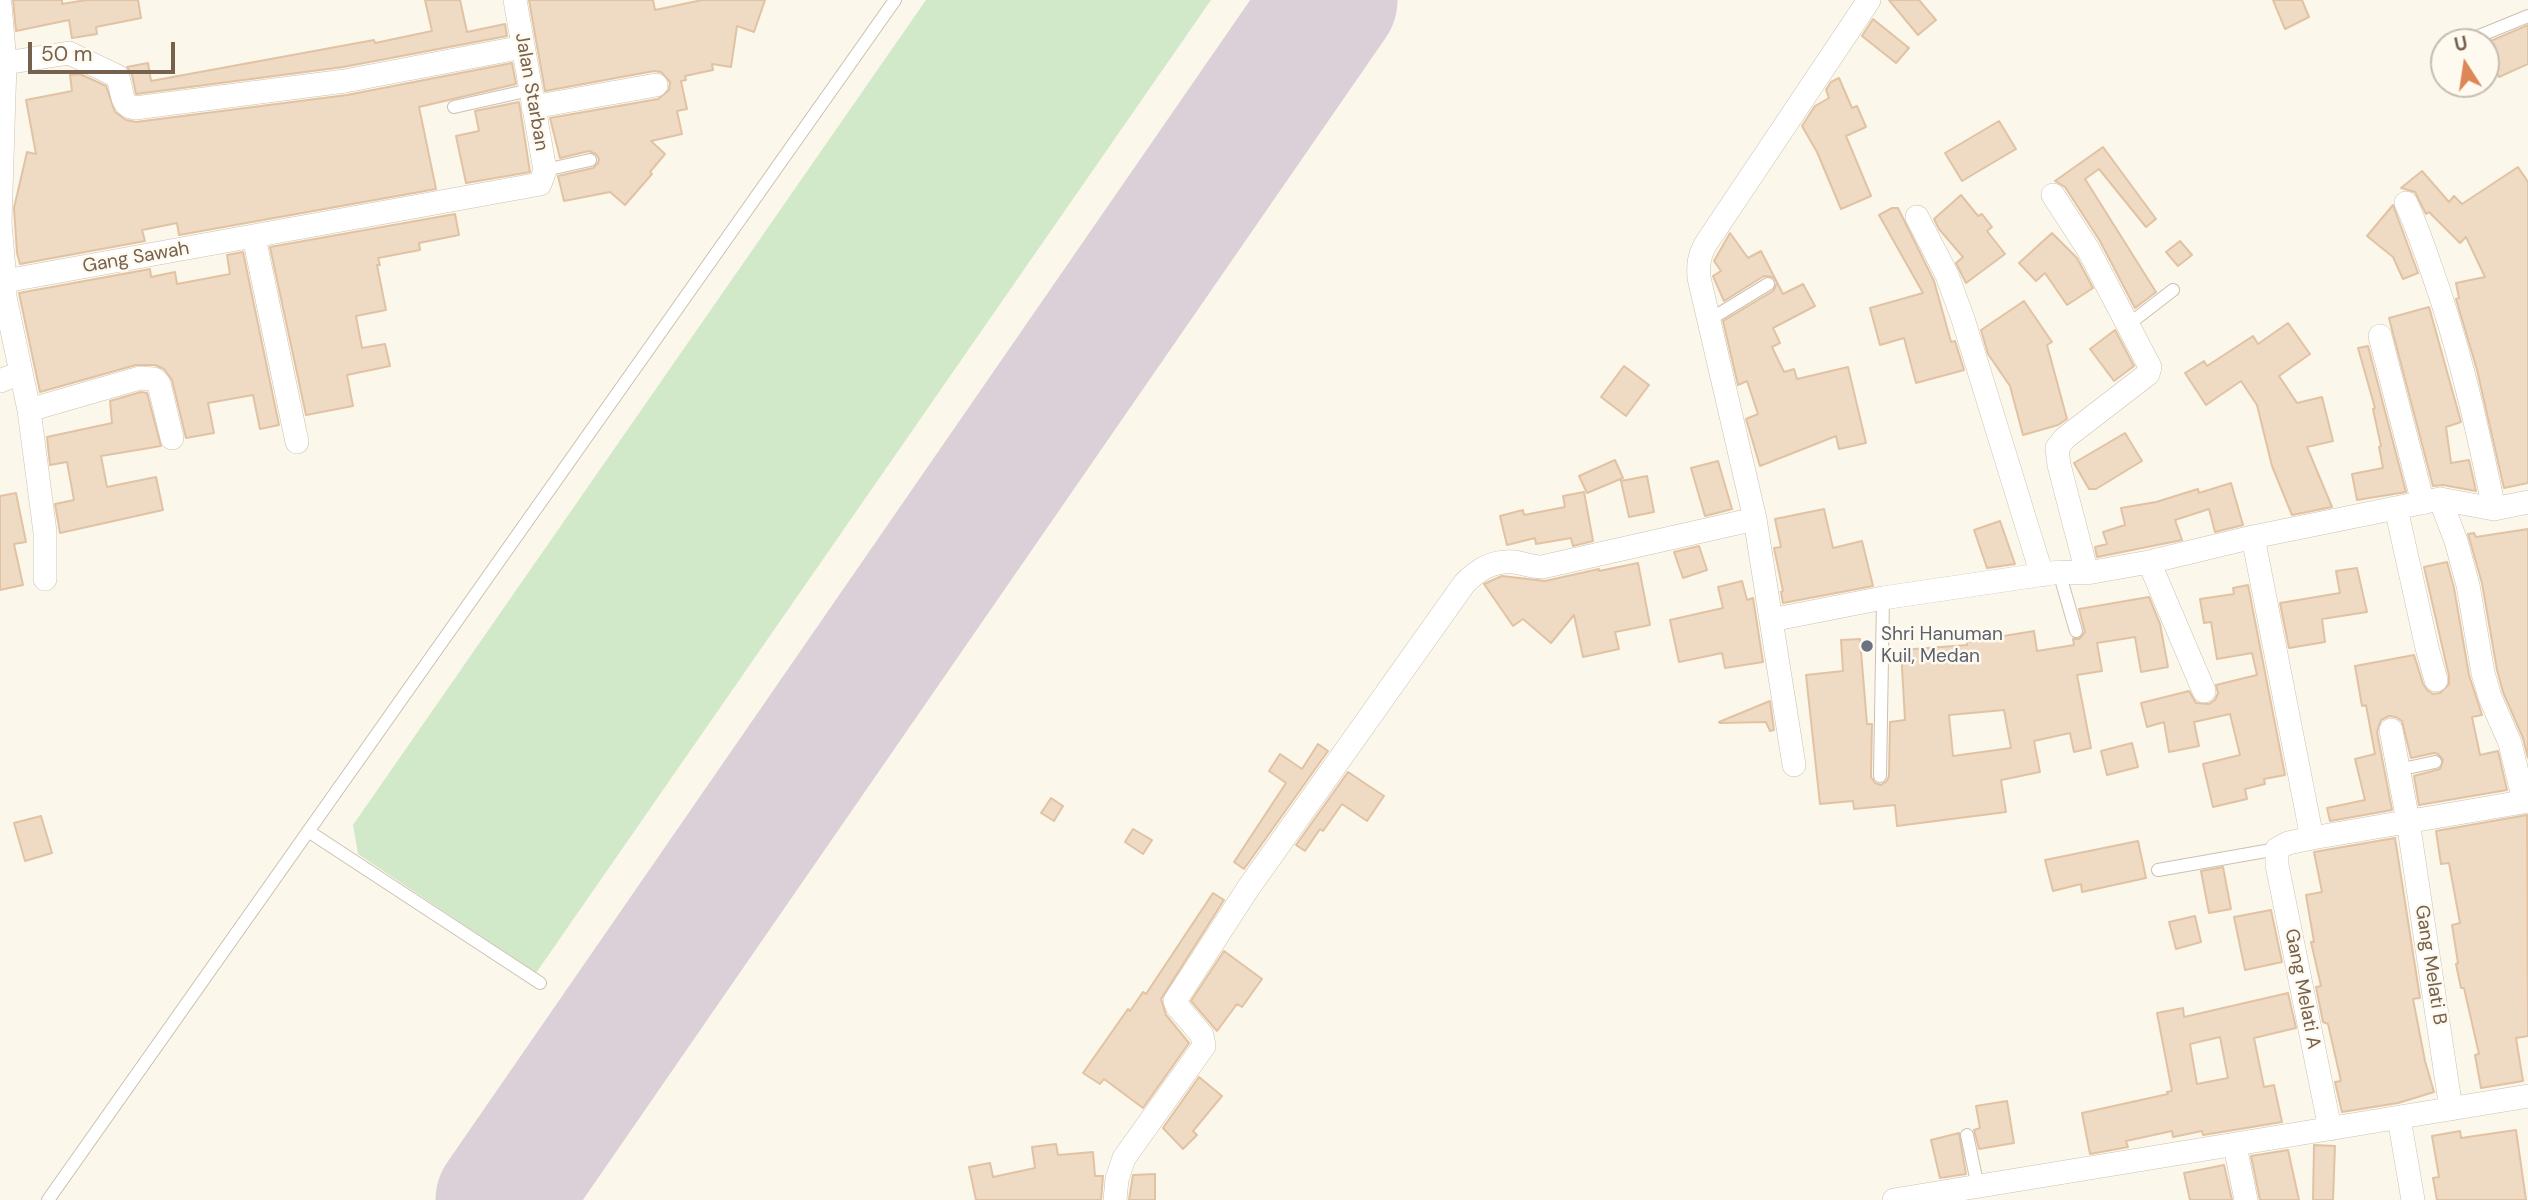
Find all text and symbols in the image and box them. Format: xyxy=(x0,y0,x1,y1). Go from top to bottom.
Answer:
scale bar xyxy=(32,28,178,72)
north arrow xyxy=(2430,28,2500,98)
text: U xyxy=(2452,30,2470,58)
street label: Jalan Starban xyxy=(509,31,553,153)
text: 50 m xyxy=(41,40,92,68)
street label: Gang Sawah xyxy=(81,237,191,279)
place label: Shri Hanuman Kuil, Medan xyxy=(1881,624,2003,668)
marker: Shri Hanuman Kuil, Medan xyxy=(1859,638,1875,654)
street label: Gang Melati B xyxy=(2409,904,2451,1026)
street label: Gang Melati A xyxy=(2279,927,2325,1051)

